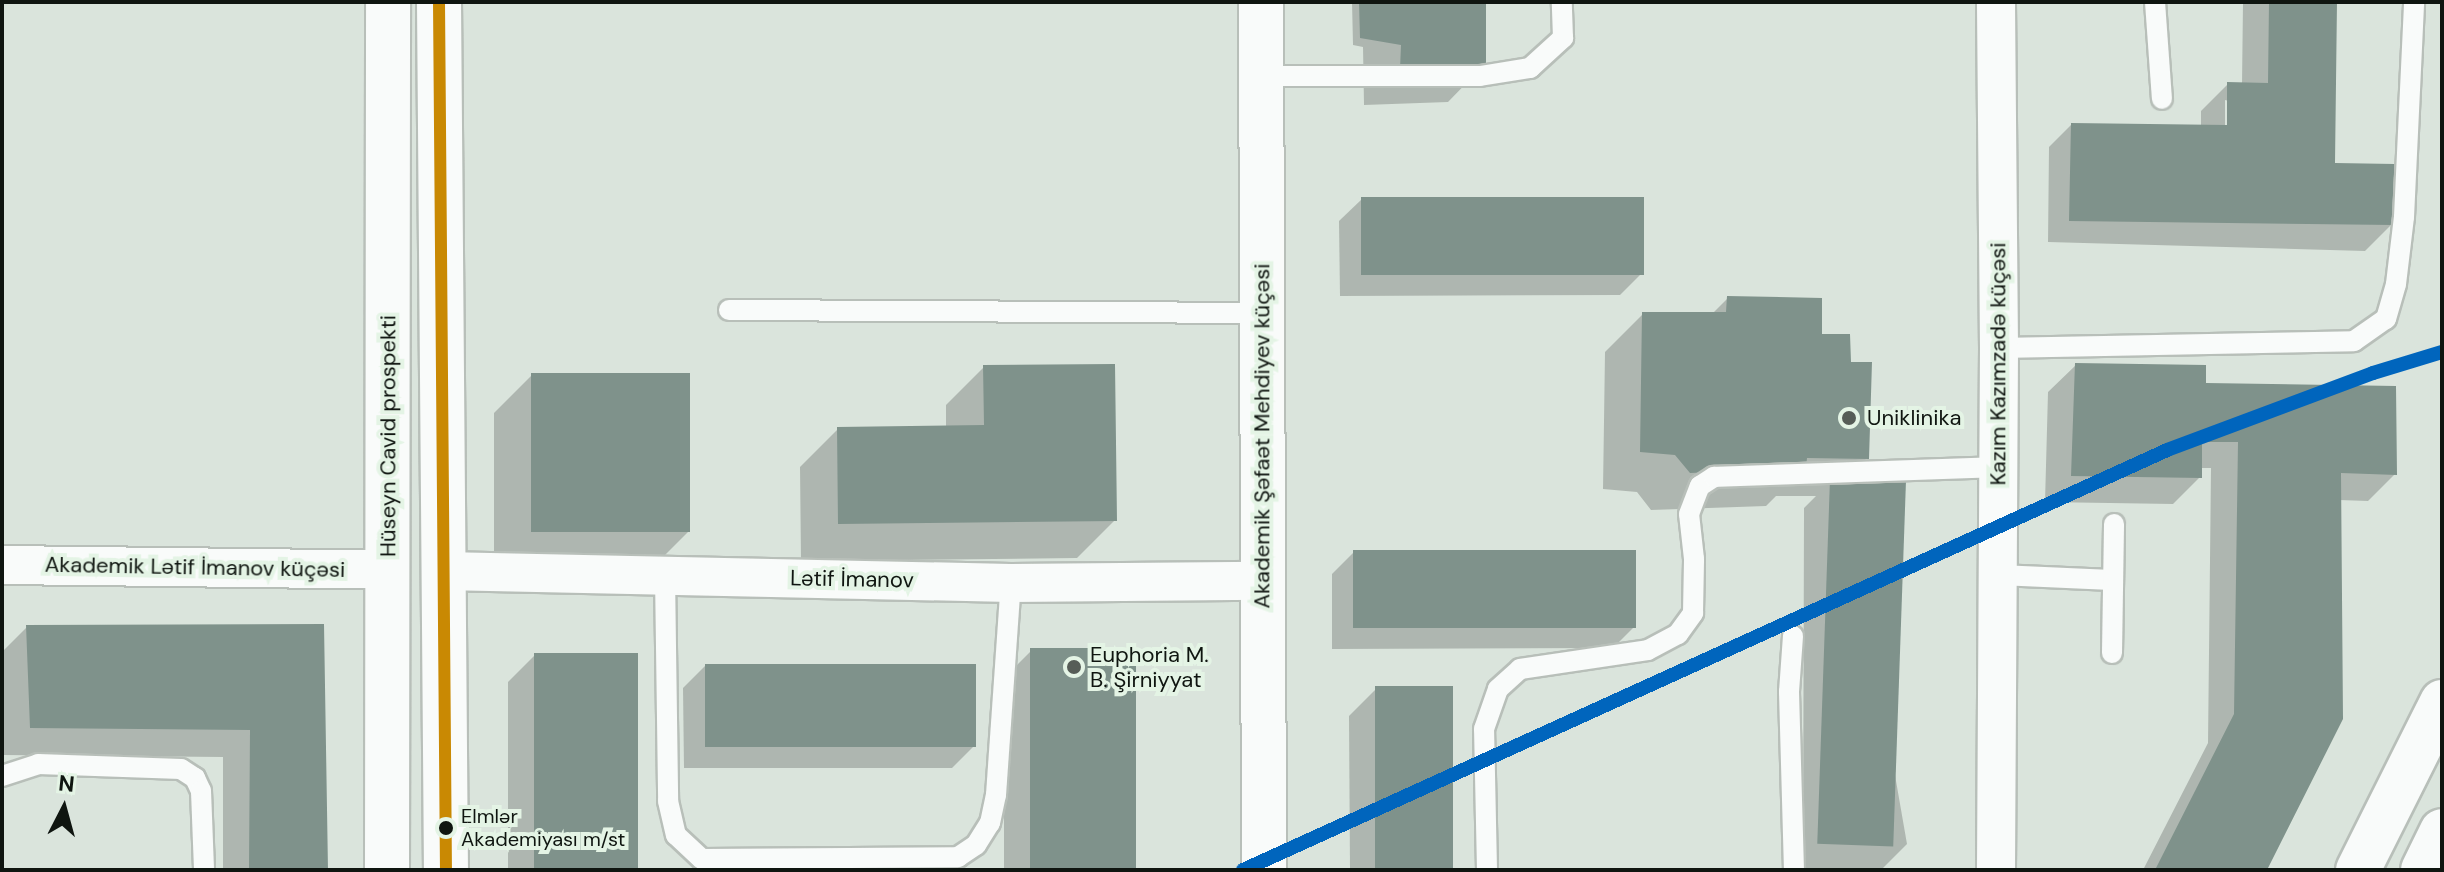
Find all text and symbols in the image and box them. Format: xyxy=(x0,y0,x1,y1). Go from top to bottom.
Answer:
street label: Kazım Kazımzadə küçəsi xyxy=(1985,243,2011,485)
street label: Akademik Şəfaət Mehdiyev küçəsi xyxy=(1249,263,1275,609)
street label: Hüseyn Cavid prospekti xyxy=(375,315,401,557)
place label: Uniklinika xyxy=(1867,405,1961,431)
marker: Uniklinika xyxy=(1838,407,1860,429)
street label: Akademik Lətif İmanov küçəsi xyxy=(45,551,345,583)
street label: Lətif İmanov xyxy=(790,565,914,593)
place label: Euphoria M. B. Şirniyyat xyxy=(1090,641,1209,692)
marker: Euphoria M. B. Şirniyyat xyxy=(1065,658,1083,676)
north arrow xyxy=(24,768,104,848)
text: N xyxy=(57,768,76,799)
place label: Elmlər Akademiyası m/st xyxy=(461,804,625,851)
marker: Elmlər Akademiyası m/st xyxy=(438,820,454,836)

